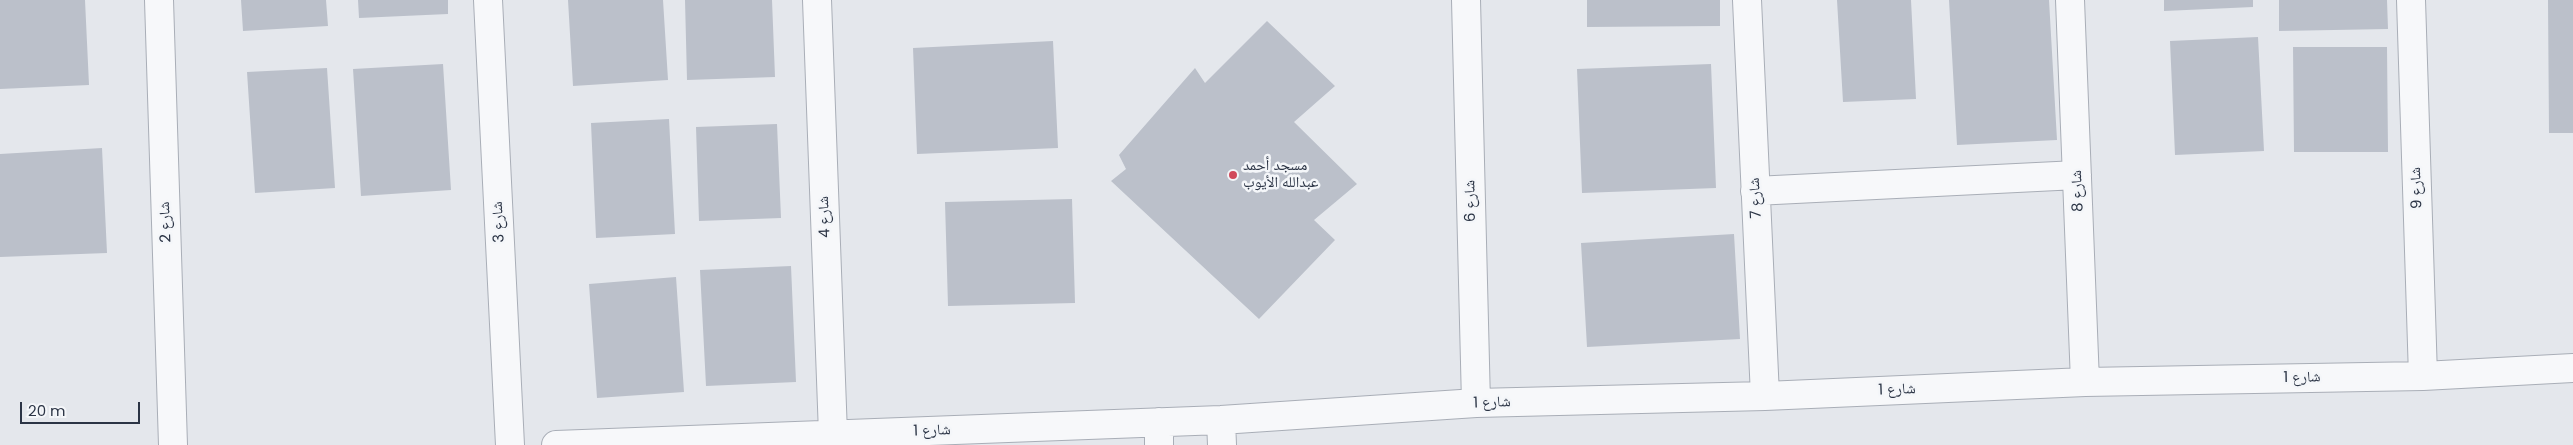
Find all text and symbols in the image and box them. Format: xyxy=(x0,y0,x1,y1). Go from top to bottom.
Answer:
place label: مسجد أحمد عبدالله الأيوب xyxy=(1243,157,1318,192)
street label: شارع 9 xyxy=(2407,167,2427,209)
marker: مسجد أحمد عبدالله الأيوب xyxy=(1227,169,1239,181)
street label: شارع 8 xyxy=(2068,170,2088,212)
street label: شارع 7 xyxy=(1746,177,1766,219)
street label: شارع 6 xyxy=(1462,180,1480,222)
street label: شارع 4 xyxy=(815,196,835,238)
street label: شارع 2 xyxy=(156,201,176,243)
street label: شارع 3 xyxy=(489,201,509,243)
street label: شارع 1 xyxy=(2283,369,2321,387)
street label: شارع 1 xyxy=(1878,380,1916,400)
scale bar xyxy=(22,392,142,424)
street label: شارع 1 xyxy=(1473,393,1511,413)
text: 20 m xyxy=(28,400,66,421)
street label: شارع 1 xyxy=(913,421,951,441)

